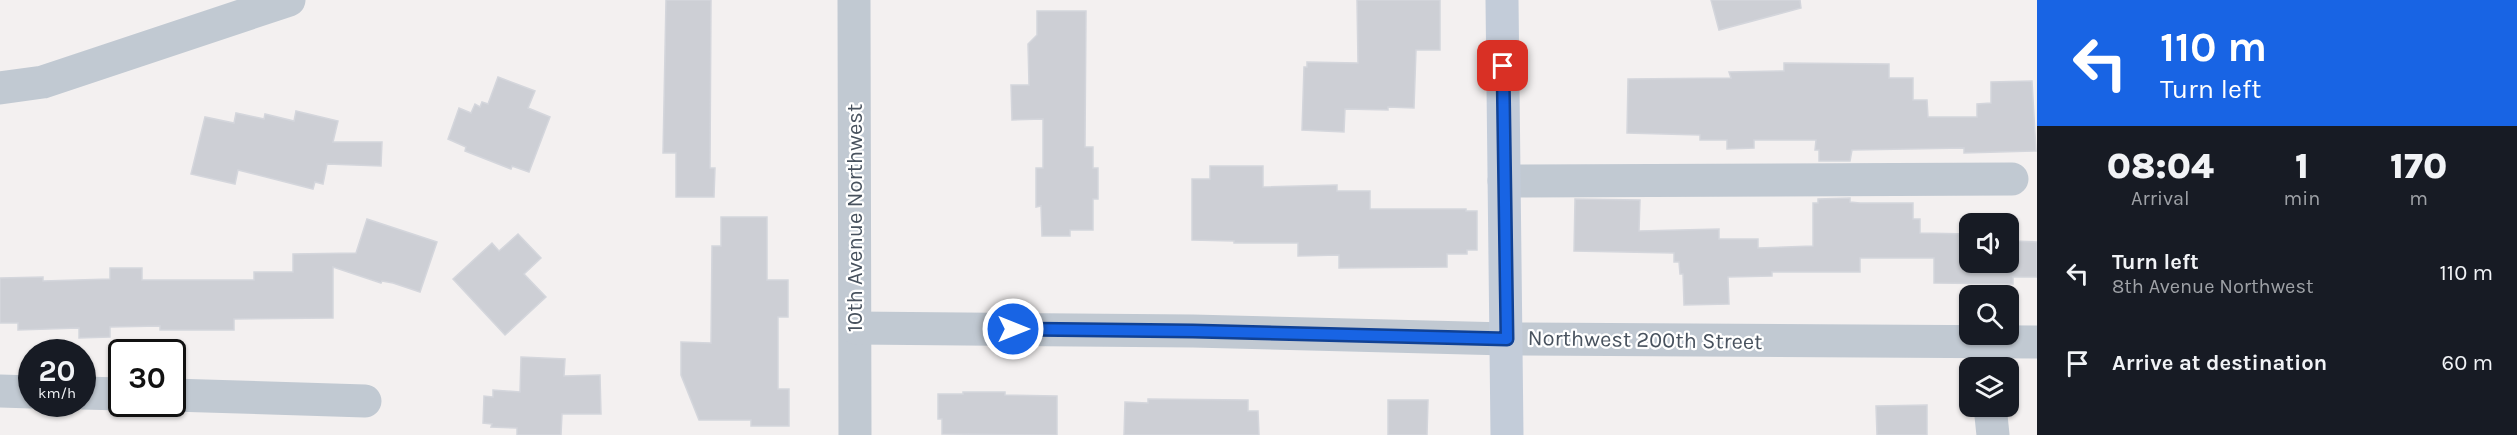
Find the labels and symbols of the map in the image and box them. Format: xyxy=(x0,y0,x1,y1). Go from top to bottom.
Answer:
pin xyxy=(1477,40,1528,91)
street label: 10th Avenue Northwest xyxy=(842,104,868,332)
position arrow xyxy=(981,297,1045,361)
street label: Northwest 200th Street xyxy=(1527,325,1763,355)
speed limit sign: 30 xyxy=(108,339,186,417)

